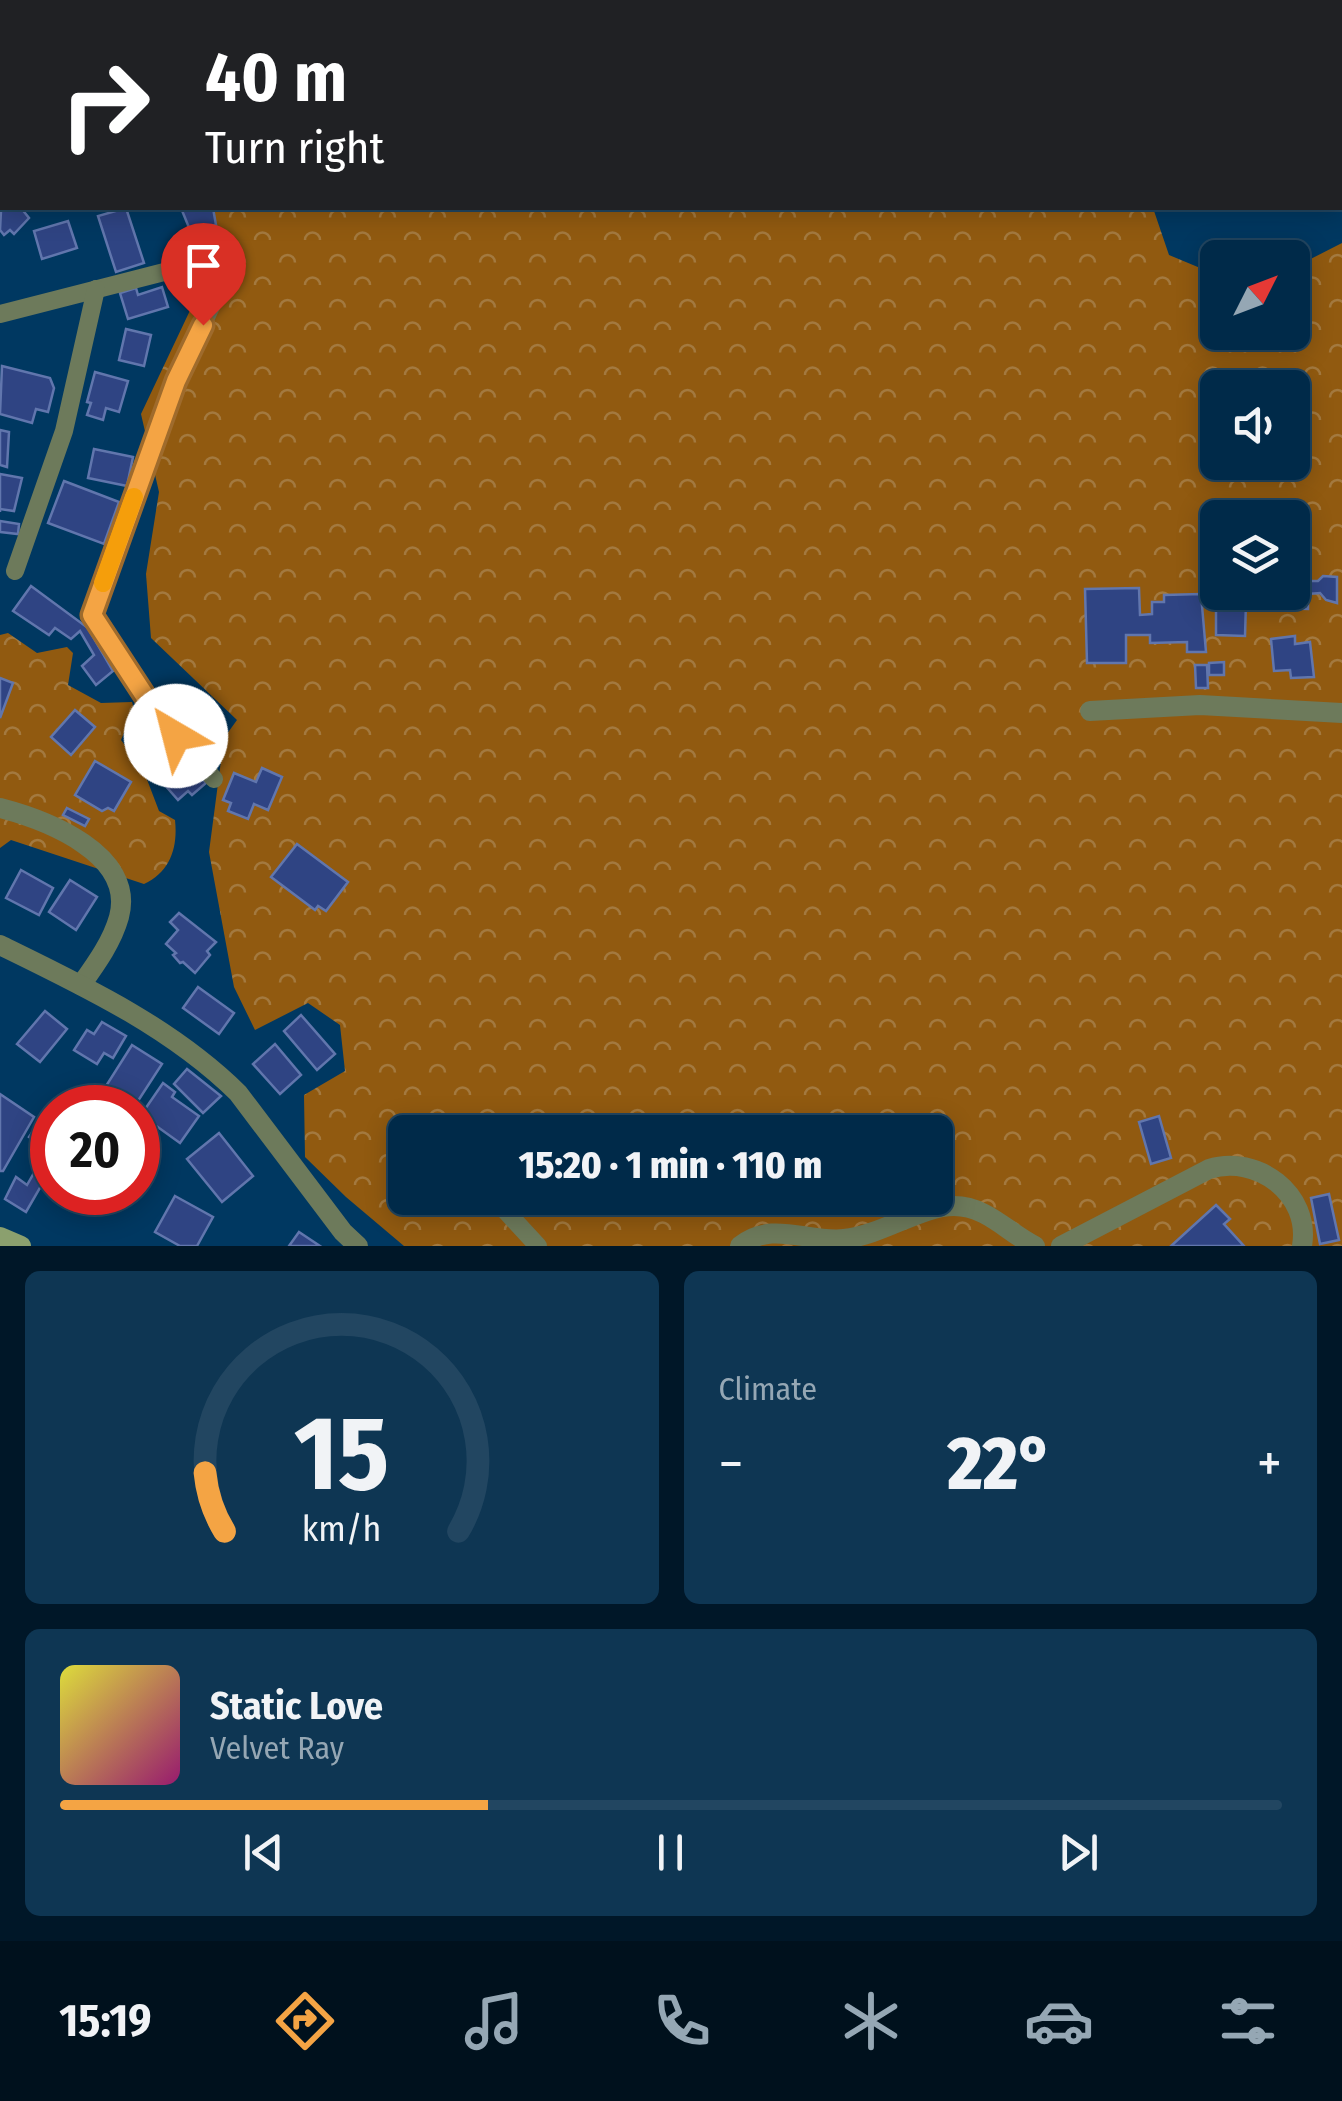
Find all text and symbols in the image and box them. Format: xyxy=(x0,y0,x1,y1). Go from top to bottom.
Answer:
text: 40 m xyxy=(205,36,347,120)
icon: right xyxy=(40,40,170,170)
text: Turn right xyxy=(205,121,384,175)
pin xyxy=(161,223,246,326)
icon: arrive xyxy=(176,238,231,293)
north arrow xyxy=(1200,240,1310,350)
map controls xyxy=(1200,240,1310,610)
button: sound xyxy=(1200,370,1310,480)
button: layers xyxy=(1200,500,1310,610)
position arrow xyxy=(124,684,228,788)
speed limit sign: 20 xyxy=(30,1085,160,1215)
text: 15:20 · 1 min · 110 m xyxy=(519,1142,822,1188)
text: Climate xyxy=(719,1370,817,1408)
text: 15 xyxy=(294,1392,389,1517)
text: 22° xyxy=(947,1419,1053,1509)
text: − xyxy=(719,1431,743,1497)
text: + xyxy=(1257,1431,1282,1497)
text: km/h xyxy=(302,1508,382,1550)
text: Static Love xyxy=(210,1683,383,1729)
text: Velvet Ray xyxy=(210,1729,344,1767)
icon: previous xyxy=(236,1825,291,1880)
icon: pause xyxy=(643,1825,698,1880)
icon: next xyxy=(1051,1825,1106,1880)
icon: directions xyxy=(270,1986,340,2056)
icon: music xyxy=(459,1986,529,2056)
icon: phone xyxy=(647,1986,717,2056)
icon: climate xyxy=(836,1986,906,2056)
icon: car xyxy=(1024,1986,1094,2056)
icon: filters xyxy=(1213,1986,1283,2056)
text: 15:19 xyxy=(59,1994,151,2048)

